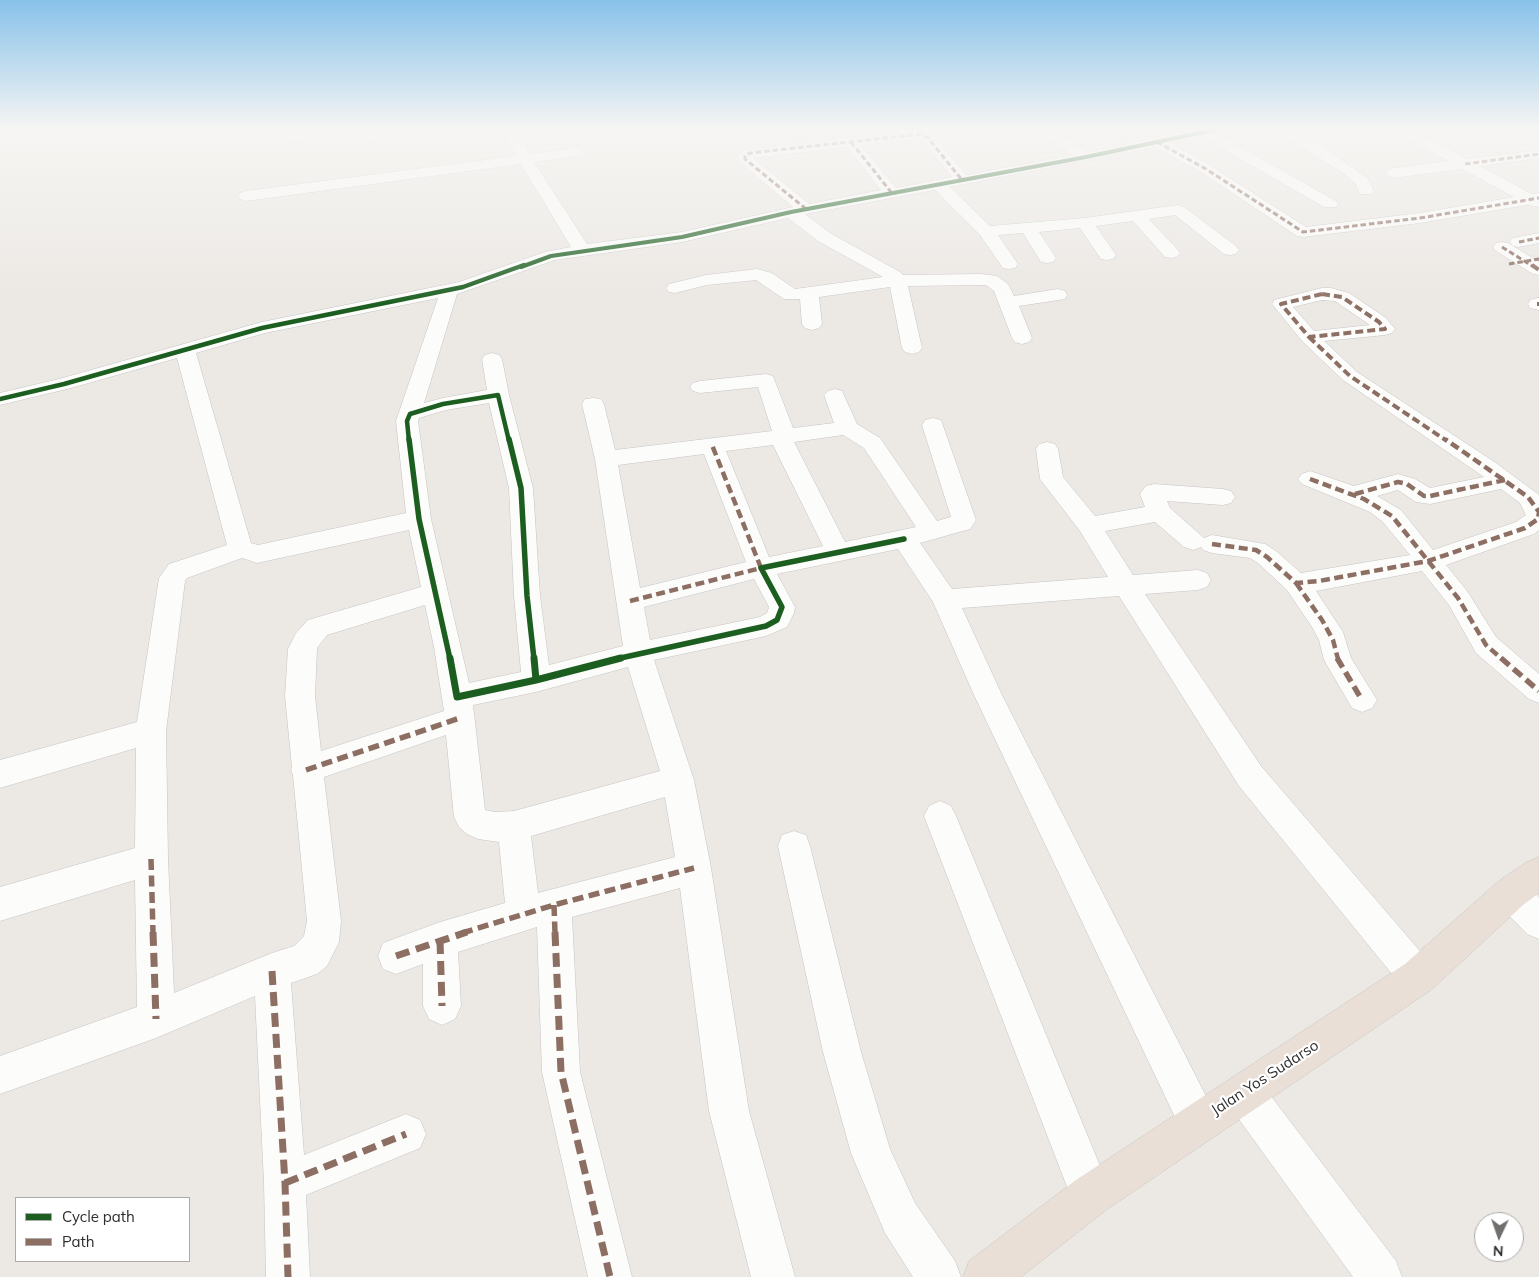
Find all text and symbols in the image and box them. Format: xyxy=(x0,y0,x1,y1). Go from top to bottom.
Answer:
street label: Jalan Yos Sudarso xyxy=(1208,1037,1322,1119)
legend xyxy=(15,1197,190,1262)
text: Cycle path xyxy=(62,1207,135,1226)
north arrow xyxy=(1474,1212,1524,1262)
text: Path xyxy=(62,1232,94,1251)
text: N xyxy=(1493,1242,1504,1260)

